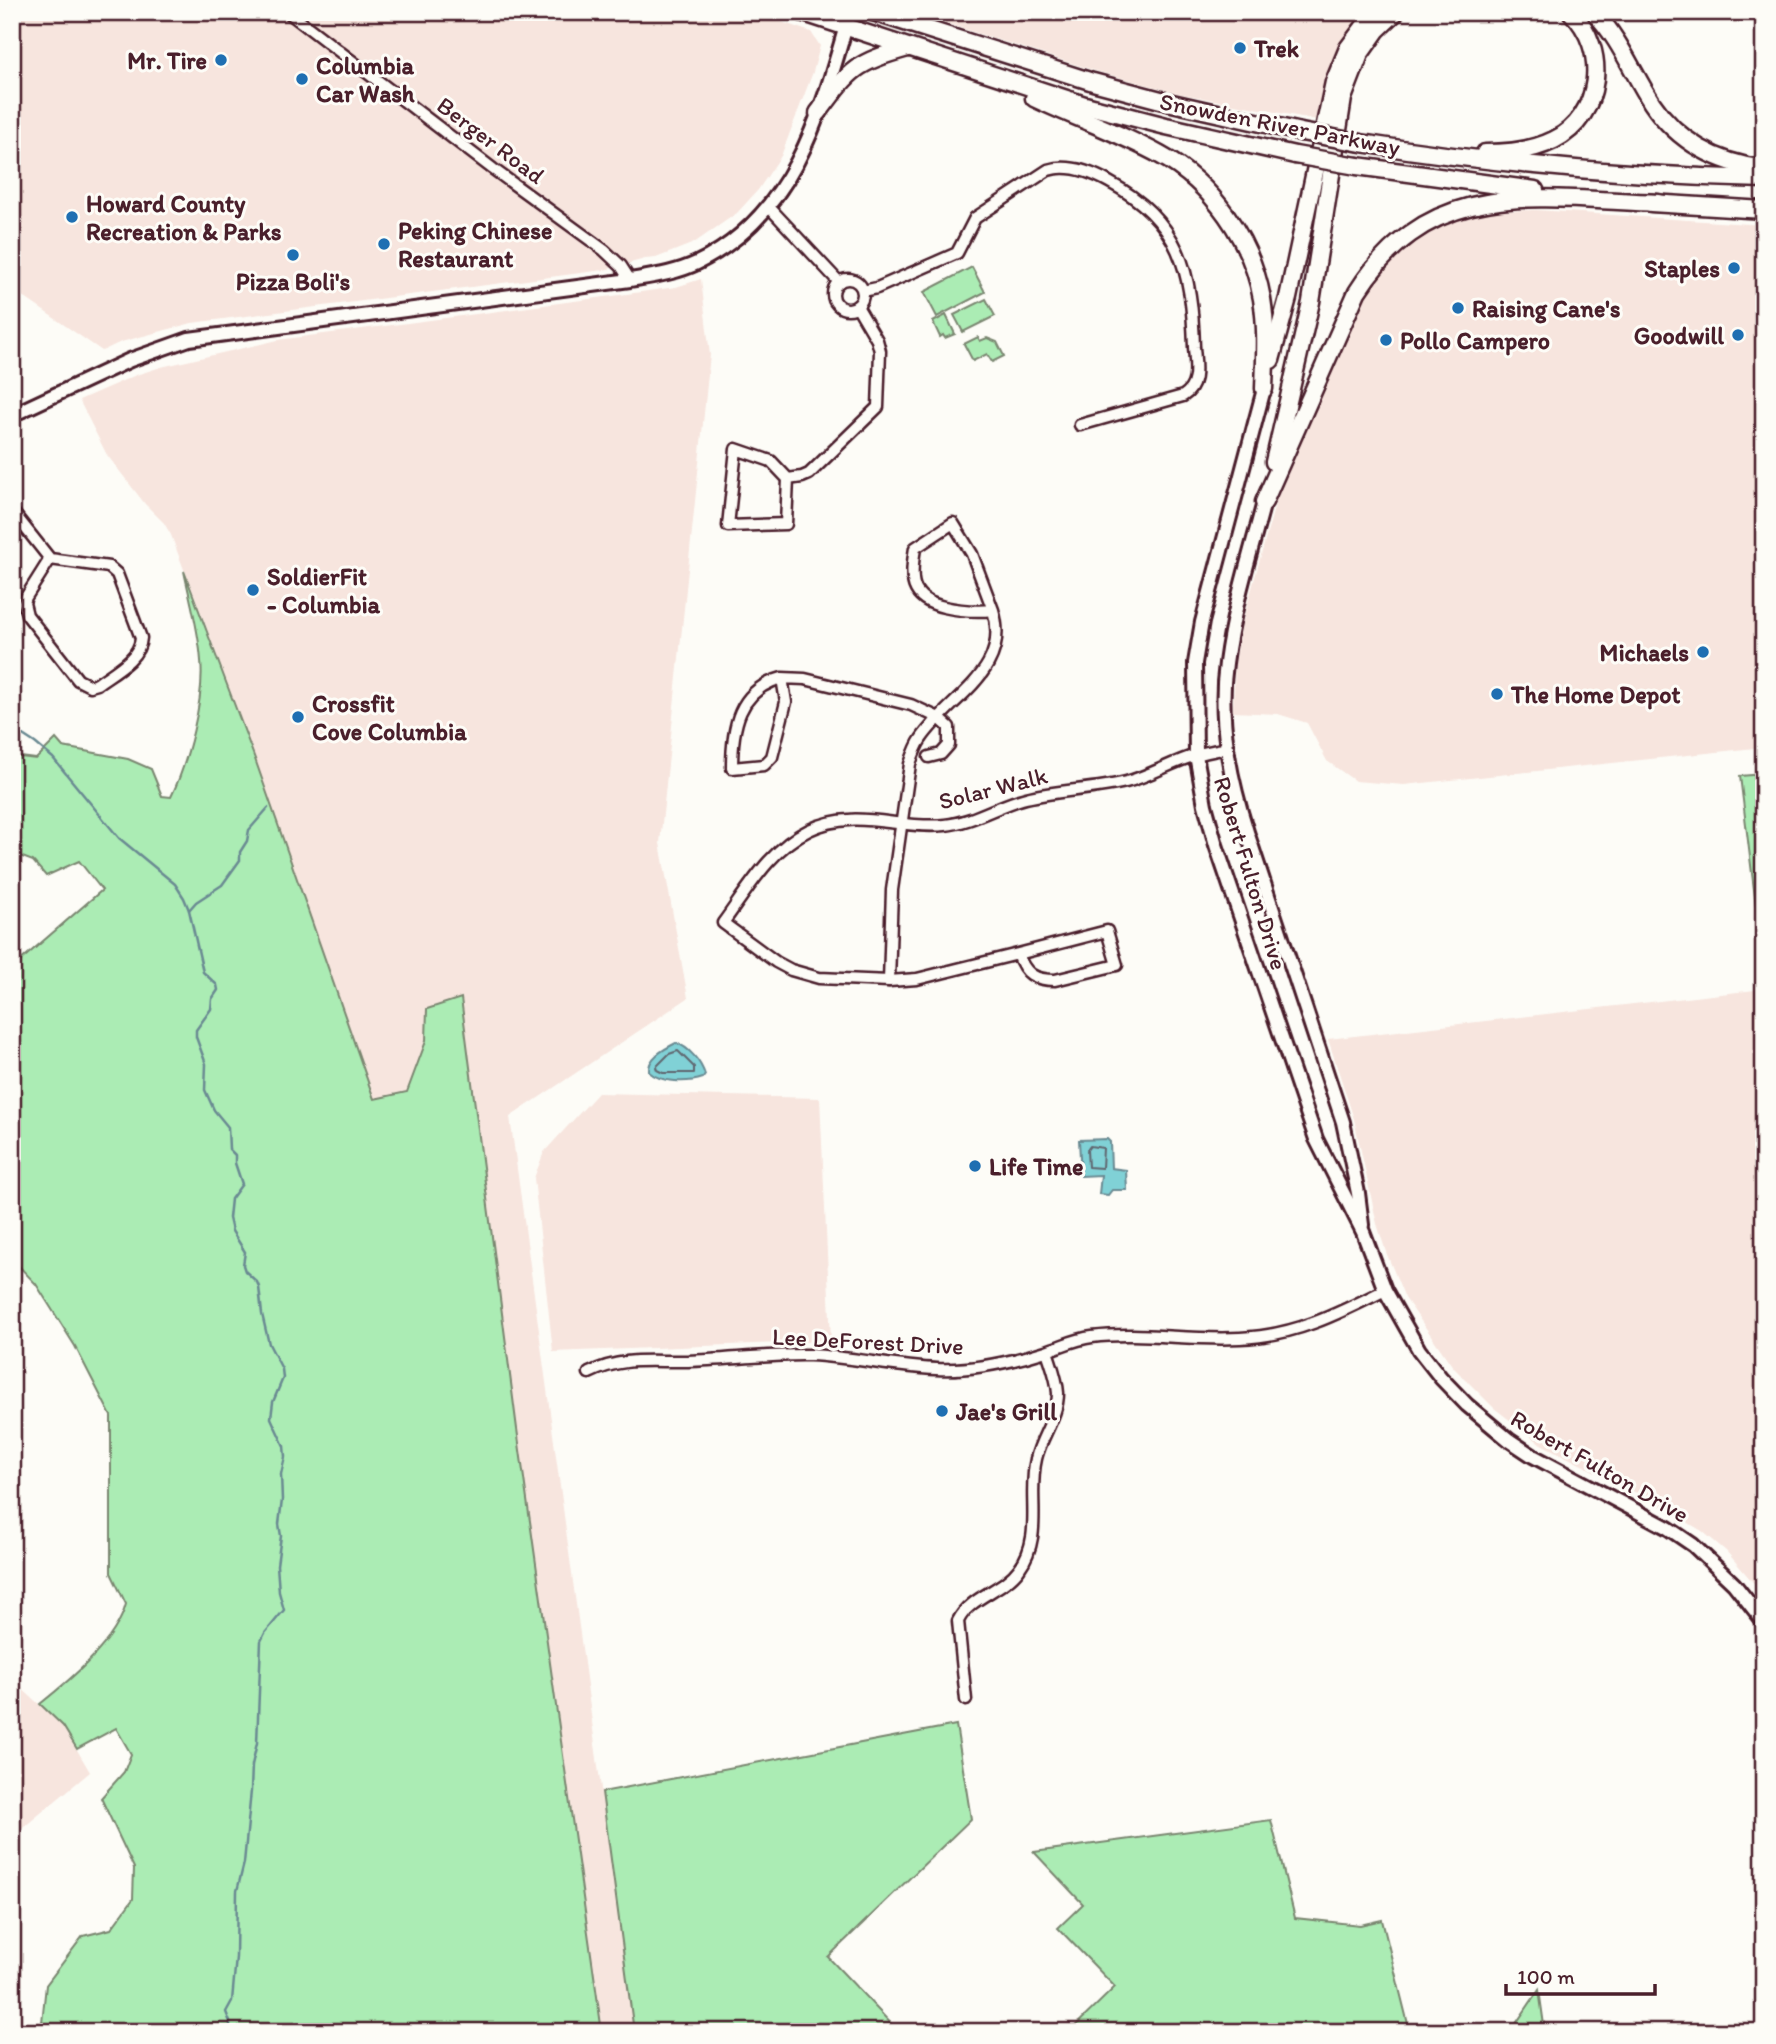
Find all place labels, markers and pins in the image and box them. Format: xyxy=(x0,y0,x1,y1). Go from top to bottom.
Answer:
place label: Trek xyxy=(1253,34,1300,63)
marker: Trek xyxy=(1232,40,1248,56)
place label: Mr. Tire xyxy=(127,46,207,75)
place label: Columbia Car Wash xyxy=(316,51,415,108)
marker: Mr. Tire xyxy=(213,52,229,68)
marker: Columbia Car Wash xyxy=(294,71,310,87)
place label: Howard County Recreation & Parks xyxy=(86,189,282,246)
marker: Howard County Recreation & Parks xyxy=(64,209,80,225)
place label: Peking Chinese Restaurant xyxy=(398,216,552,273)
marker: Peking Chinese Restaurant xyxy=(376,236,392,252)
marker: Pizza Boli's xyxy=(285,247,301,263)
place label: Staples xyxy=(1644,254,1720,284)
marker: Staples xyxy=(1726,260,1742,276)
place label: Pizza Boli's xyxy=(236,267,351,296)
place label: Raising Cane's xyxy=(1472,294,1621,324)
marker: Raising Cane's xyxy=(1450,300,1466,316)
place label: Goodwill xyxy=(1634,321,1724,350)
place label: Pollo Campero xyxy=(1400,326,1550,356)
marker: Goodwill xyxy=(1730,327,1746,343)
marker: Pollo Campero xyxy=(1378,332,1394,348)
place label: SoldierFit - Columbia xyxy=(267,562,381,619)
marker: SoldierFit - Columbia xyxy=(245,582,261,598)
place label: Michaels xyxy=(1600,638,1689,667)
marker: Michaels xyxy=(1695,644,1711,660)
place label: The Home Depot xyxy=(1510,680,1681,710)
marker: The Home Depot xyxy=(1489,686,1505,702)
place label: Crossfit Cove Columbia xyxy=(312,689,467,746)
marker: Crossfit Cove Columbia xyxy=(290,709,306,725)
place label: Life Time xyxy=(989,1152,1084,1181)
marker: Life Time xyxy=(967,1158,983,1174)
place label: Jae's Grill xyxy=(955,1397,1057,1426)
marker: Jae's Grill xyxy=(934,1403,950,1419)

